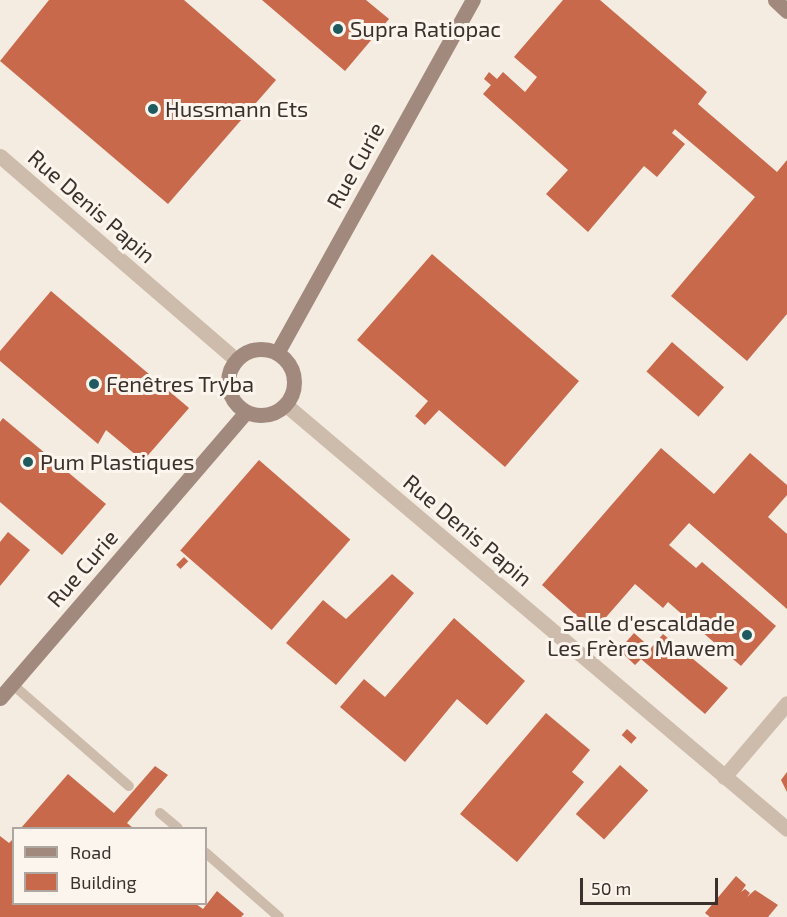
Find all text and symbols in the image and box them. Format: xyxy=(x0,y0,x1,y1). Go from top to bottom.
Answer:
place label: Supra Ratiopac xyxy=(350,16,501,42)
marker: Supra Ratiopac xyxy=(331,22,345,36)
place label: Hussmann Ets xyxy=(165,96,308,122)
marker: Hussmann Ets xyxy=(146,102,160,116)
street label: Rue Curie xyxy=(321,117,389,213)
street label: Rue Denis Papin xyxy=(23,144,161,268)
place label: Fenêtres Tryba xyxy=(106,371,255,397)
marker: Fenêtres Tryba xyxy=(87,377,101,391)
place label: Pum Plastiques xyxy=(40,449,194,475)
marker: Pum Plastiques xyxy=(21,455,35,469)
street label: Rue Denis Papin xyxy=(398,469,538,591)
street label: Rue Curie xyxy=(41,524,123,612)
place label: Salle d'escaldade Les Frères Mawem xyxy=(547,609,735,660)
marker: Salle d'escaldade Les Frères Mawem xyxy=(740,628,754,642)
legend xyxy=(12,827,207,905)
text: Road xyxy=(70,841,111,863)
scale bar xyxy=(583,866,721,904)
text: Building xyxy=(70,871,137,893)
text: 50 m xyxy=(591,877,631,899)

